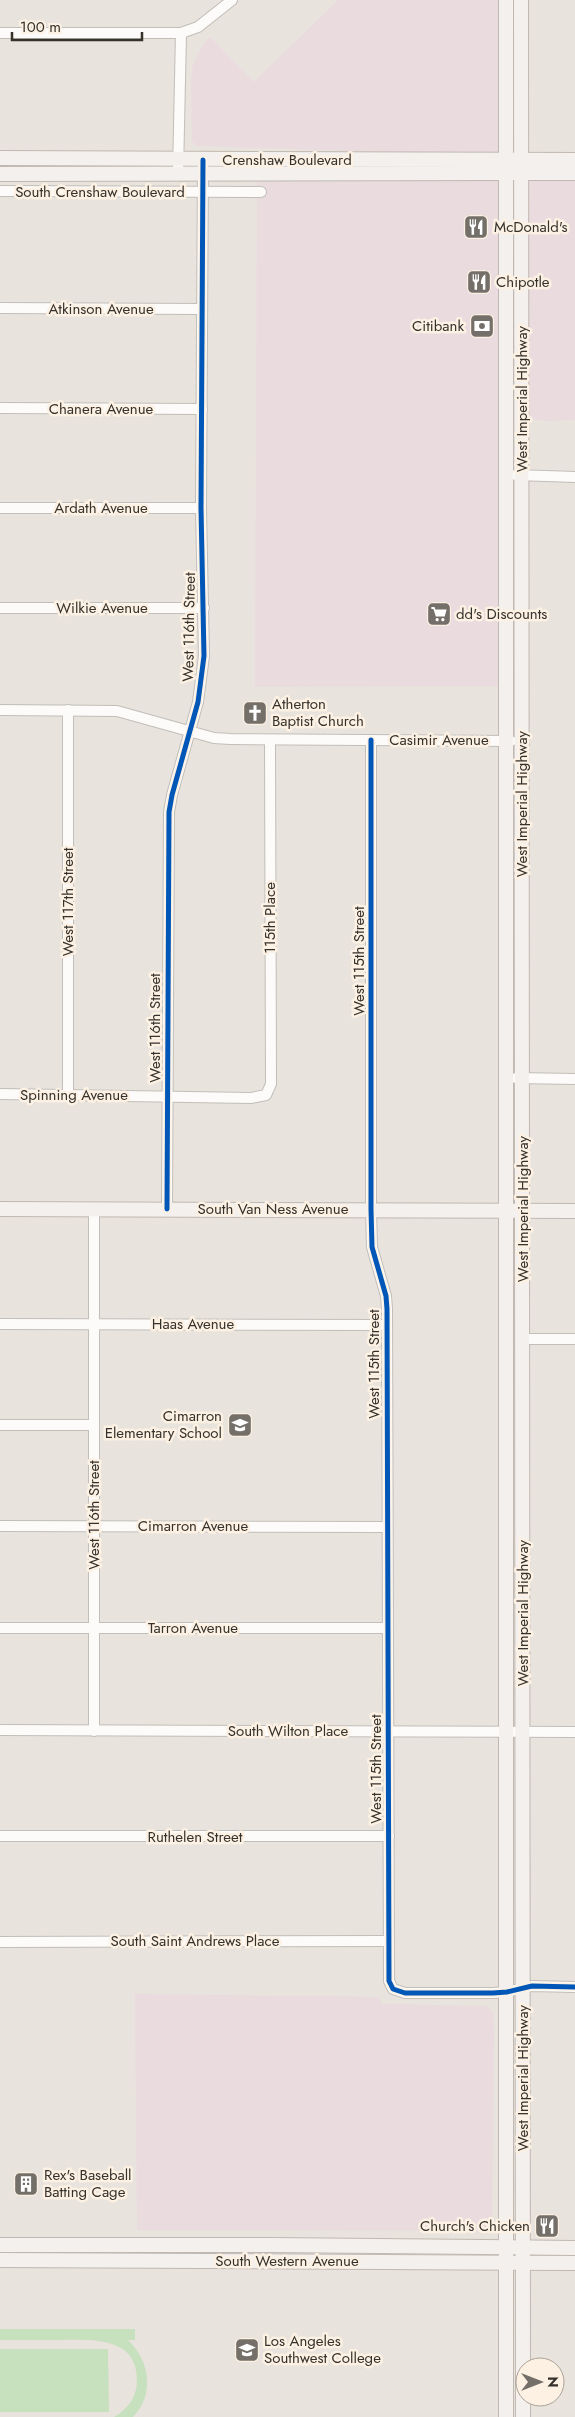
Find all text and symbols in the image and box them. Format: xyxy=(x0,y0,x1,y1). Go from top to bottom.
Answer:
scale bar xyxy=(12,10,142,42)
text: 100 m xyxy=(20,16,61,38)
street label: Crenshaw Boulevard xyxy=(222,149,352,171)
street label: South Crenshaw Boulevard xyxy=(15,181,185,203)
restaurant icon: McDonald's xyxy=(463,214,489,240)
place label: McDonald's xyxy=(494,216,568,238)
restaurant icon: Chipotle xyxy=(466,269,492,295)
place label: Chipotle xyxy=(496,271,550,293)
street label: Atkinson Avenue xyxy=(48,298,154,320)
bank icon: Citibank xyxy=(469,313,495,339)
place label: Citibank xyxy=(412,315,464,337)
street label: West Imperial Highway xyxy=(511,325,533,472)
street label: Chanera Avenue xyxy=(49,398,154,420)
street label: Ardath Avenue xyxy=(54,497,148,519)
street label: West 116th Street xyxy=(177,572,201,682)
street label: Wilkie Avenue xyxy=(56,597,148,619)
supermarket icon: dd's Discounts xyxy=(426,601,452,627)
place label: dd's Discounts xyxy=(456,603,547,625)
place label: Atherton Baptist Church xyxy=(272,693,364,732)
church icon: Atherton Baptist Church xyxy=(242,700,268,726)
street label: Casimir Avenue xyxy=(389,729,489,751)
street label: West Imperial Highway xyxy=(511,730,533,877)
street label: West 117th Street xyxy=(57,847,79,956)
street label: 115th Place xyxy=(259,882,281,954)
street label: West 115th Street xyxy=(348,906,370,1016)
street label: West 116th Street xyxy=(144,973,166,1083)
street label: Spinning Avenue xyxy=(20,1084,128,1106)
street label: West Imperial Highway xyxy=(512,1135,534,1282)
street label: South Van Ness Avenue xyxy=(198,1198,349,1220)
street label: West 115th Street xyxy=(363,1309,385,1419)
street label: Haas Avenue xyxy=(152,1313,234,1335)
place label: Cimarron Elementary School xyxy=(105,1405,222,1444)
school or university icon: Cimarron Elementary School xyxy=(227,1412,253,1438)
street label: West 116th Street xyxy=(83,1460,105,1570)
street label: Cimarron Avenue xyxy=(138,1515,248,1537)
street label: West Imperial Highway xyxy=(512,1539,534,1686)
street label: Tarron Avenue xyxy=(148,1617,238,1639)
street label: West 115th Street xyxy=(365,1714,387,1824)
street label: South Wilton Place xyxy=(228,1720,348,1742)
street label: Ruthelen Street xyxy=(148,1826,243,1848)
street label: South Saint Andrews Place xyxy=(111,1930,280,1952)
street label: West Imperial Highway xyxy=(512,2004,534,2151)
place label: Rex's Baseball Batting Cage xyxy=(44,2164,132,2203)
building icon: Rex's Baseball Batting Cage xyxy=(13,2171,39,2197)
restaurant icon: Church's Chicken xyxy=(534,2213,560,2239)
place label: Church's Chicken xyxy=(420,2215,530,2237)
street label: South Western Avenue xyxy=(215,2250,359,2272)
place label: Los Angeles Southwest College xyxy=(264,2330,381,2369)
school or university icon: Los Angeles Southwest College xyxy=(234,2337,260,2363)
north arrow xyxy=(515,2357,565,2407)
text: N xyxy=(543,2376,563,2388)

